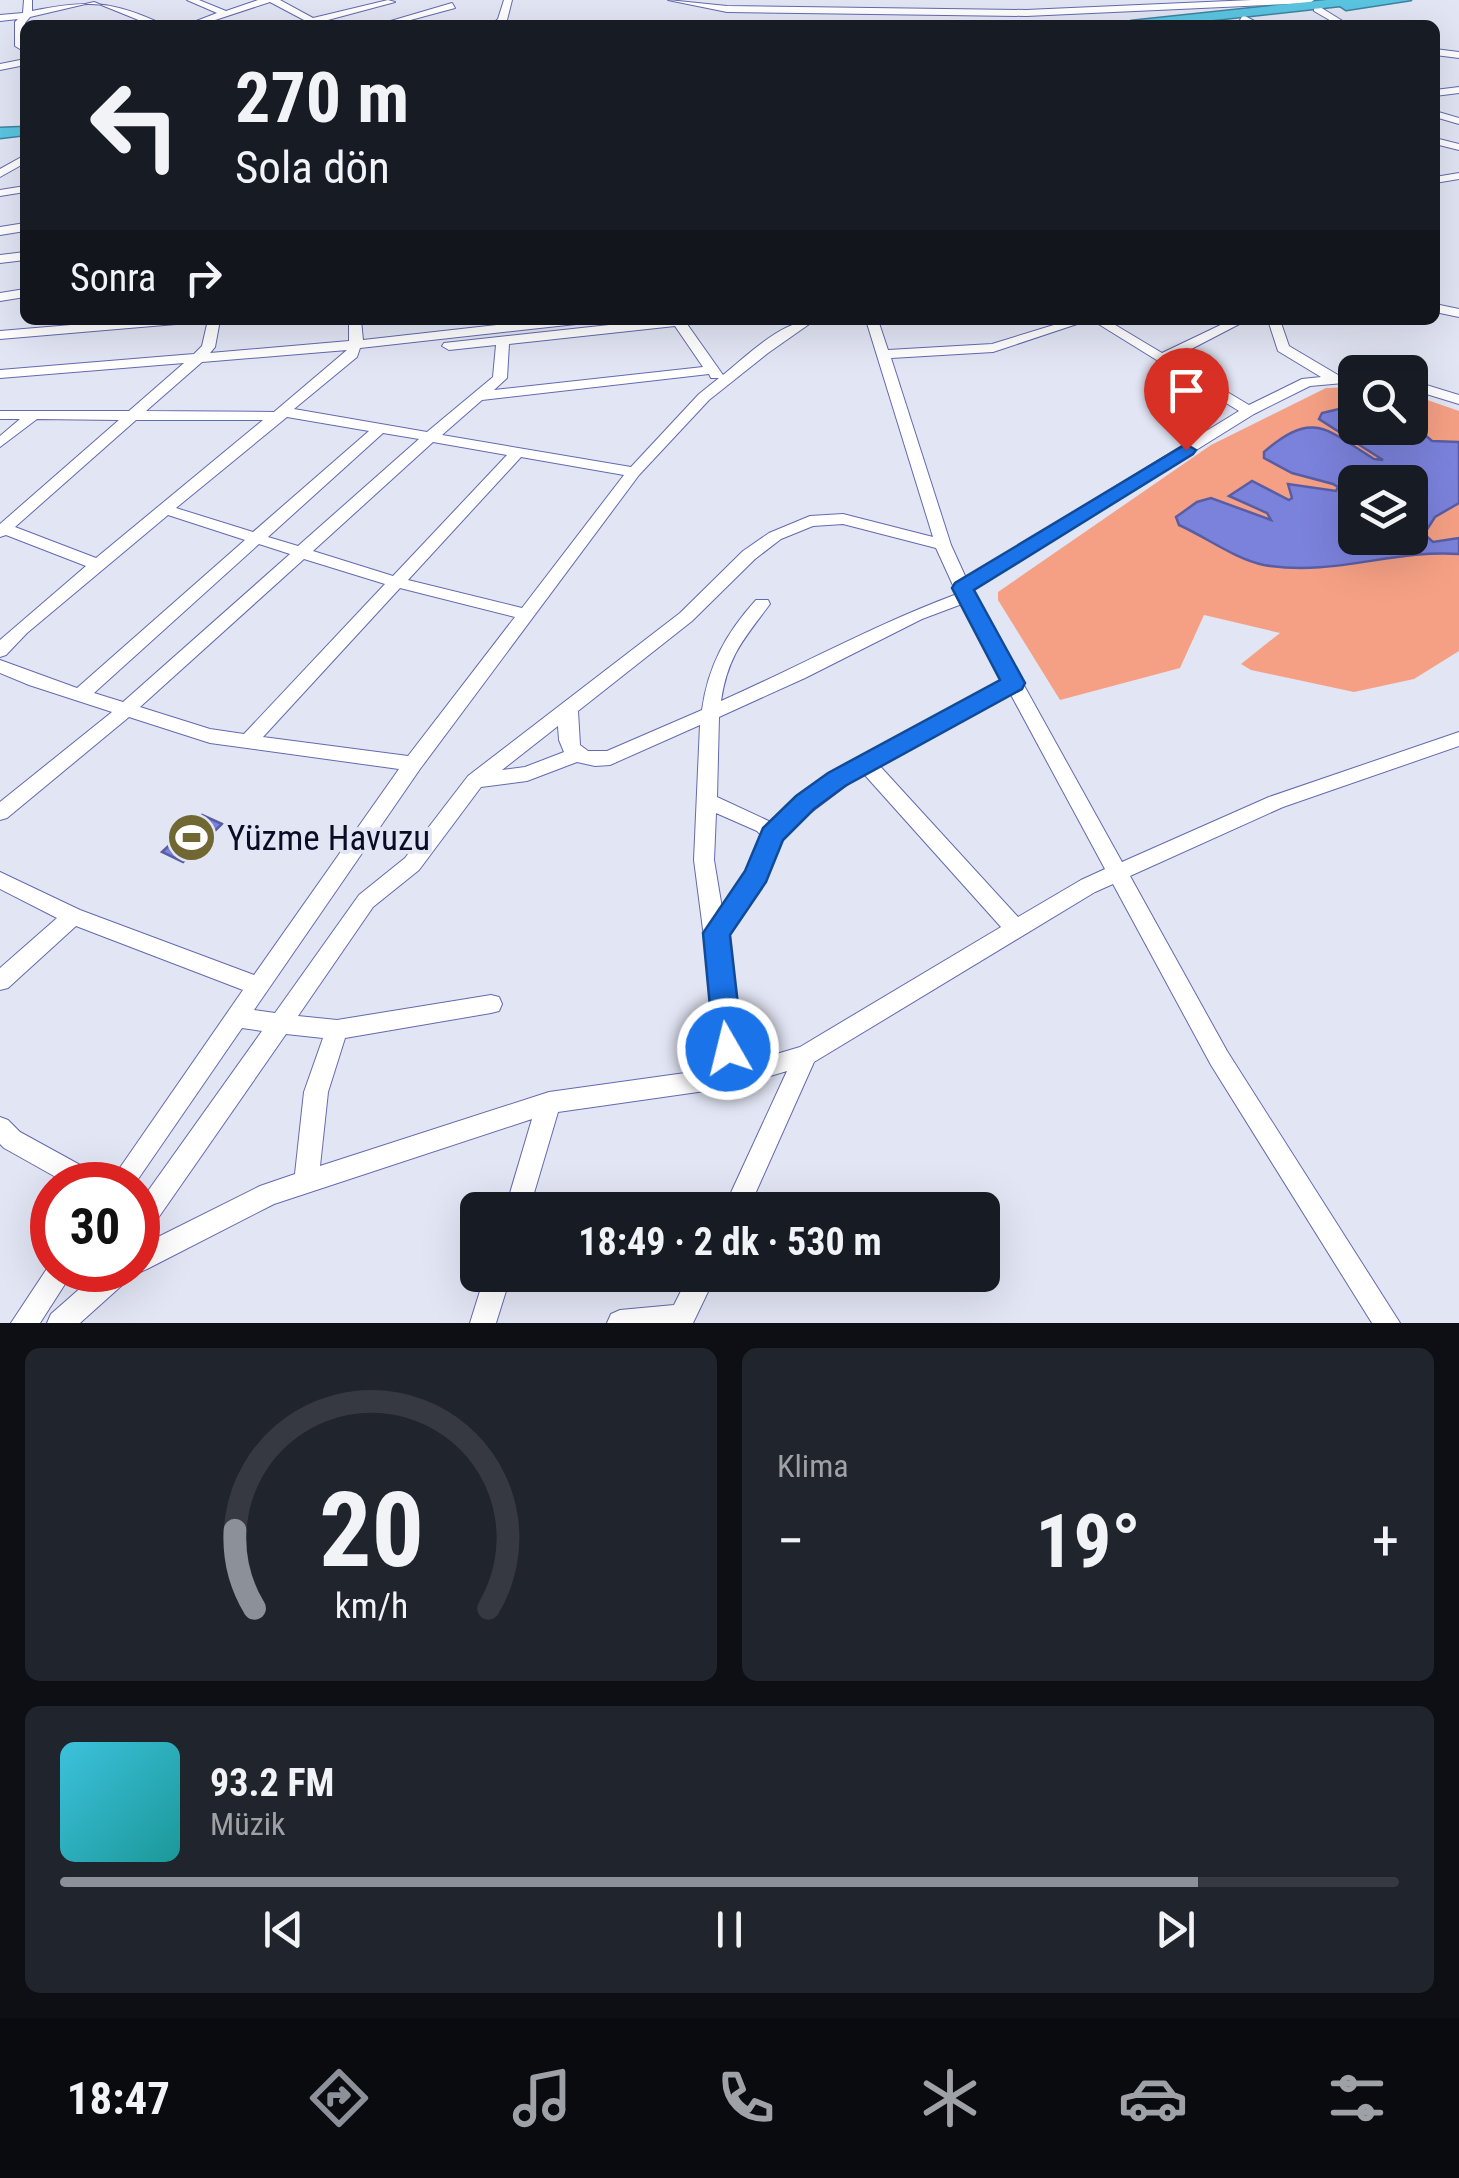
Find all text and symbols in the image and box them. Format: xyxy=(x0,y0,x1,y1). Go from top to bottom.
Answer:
text: 270 m xyxy=(235,57,409,139)
icon: left xyxy=(70,60,200,190)
text: Sola dön xyxy=(235,141,390,194)
icon: right xyxy=(176,250,231,305)
text: Sonra xyxy=(70,256,156,300)
pin xyxy=(1144,348,1229,451)
map controls xyxy=(1338,355,1428,555)
button: search xyxy=(1338,355,1428,445)
icon: arrive xyxy=(1159,363,1214,418)
button: layers xyxy=(1338,465,1428,555)
sports icon: Yüzme Havuzu xyxy=(166,812,218,864)
place label: Yüzme Havuzu xyxy=(227,818,430,859)
position arrow xyxy=(676,997,780,1101)
speed limit sign: 30 xyxy=(30,1162,160,1292)
text: 18:49 · 2 dk · 530 m xyxy=(578,1220,882,1264)
text: Klima xyxy=(777,1447,849,1485)
text: 20 xyxy=(318,1470,424,1591)
text: 19° xyxy=(1036,1497,1141,1585)
text: − xyxy=(777,1509,805,1573)
text: + xyxy=(1372,1509,1399,1573)
text: km/h xyxy=(334,1585,408,1627)
text: 93.2 FM xyxy=(210,1761,334,1805)
text: Müzik xyxy=(210,1805,285,1843)
icon: previous xyxy=(256,1902,311,1957)
icon: pause xyxy=(702,1902,757,1957)
icon: next xyxy=(1148,1902,1203,1957)
icon: directions xyxy=(304,2063,374,2133)
icon: music xyxy=(507,2063,577,2133)
icon: phone xyxy=(711,2063,781,2133)
icon: climate xyxy=(915,2063,985,2133)
icon: car xyxy=(1118,2063,1188,2133)
icon: filters xyxy=(1322,2063,1392,2133)
text: 18:47 xyxy=(67,2072,170,2125)

